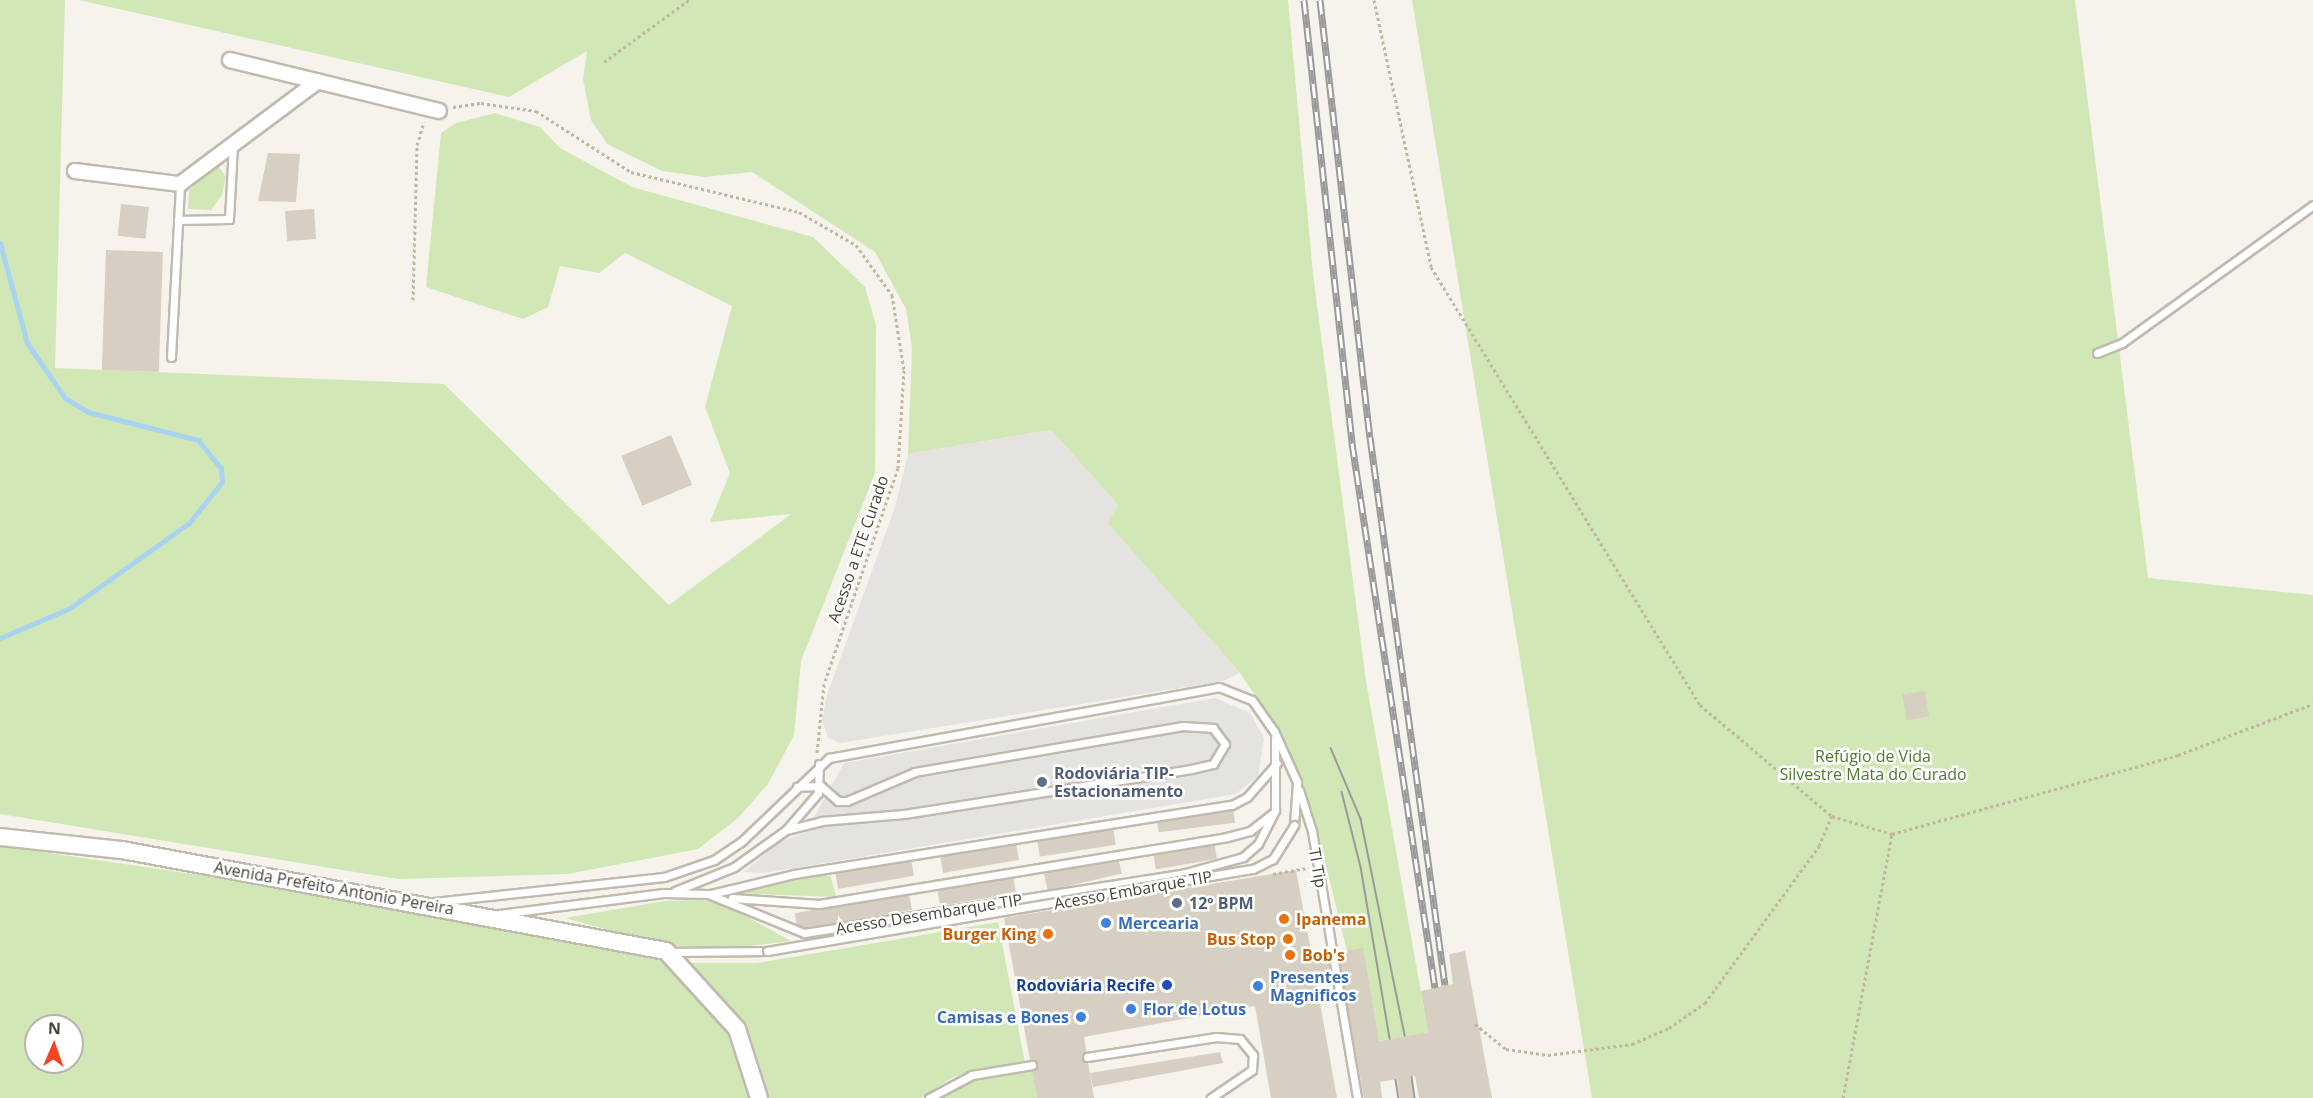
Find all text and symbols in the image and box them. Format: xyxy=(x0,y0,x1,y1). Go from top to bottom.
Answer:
street label: Acesso a ETE Curado xyxy=(824,473,892,625)
park label: Refúgio de Vida Silvestre Mata do Curado xyxy=(1779,746,1967,784)
place label: Rodoviária TIP- Estacionamento xyxy=(1054,763,1183,801)
marker: Rodoviária TIP- Estacionamento xyxy=(1035,775,1049,789)
street label: TI Tip xyxy=(1305,847,1331,889)
street label: Avenida Prefeito Antonio Pereira xyxy=(213,857,455,919)
street label: Acesso Embarque TIP xyxy=(1052,867,1214,913)
street label: Acesso Desembarque TIP xyxy=(834,890,1024,938)
place label: 12º BPM xyxy=(1189,893,1254,913)
marker: 12º BPM xyxy=(1170,896,1184,910)
place label: Ipanema xyxy=(1296,909,1366,929)
marker: Ipanema xyxy=(1277,912,1291,926)
place label: Mercearia xyxy=(1118,913,1199,933)
marker: Mercearia xyxy=(1099,916,1113,930)
place label: Burger King xyxy=(942,924,1036,944)
marker: Burger King xyxy=(1041,927,1055,941)
place label: Bus Stop xyxy=(1207,929,1276,949)
marker: Bus Stop xyxy=(1281,932,1295,946)
place label: Bob's xyxy=(1302,945,1345,965)
marker: Bob's xyxy=(1283,948,1297,962)
place label: Presentes Magnificos xyxy=(1270,967,1356,1005)
place label: Rodoviária Recife xyxy=(1016,975,1155,995)
marker: Rodoviária Recife xyxy=(1160,978,1174,992)
marker: Presentes Magnificos xyxy=(1251,979,1265,993)
place label: Flor de Lotus xyxy=(1143,999,1246,1019)
marker: Flor de Lotus xyxy=(1124,1002,1138,1016)
place label: Camisas e Bones xyxy=(937,1007,1069,1027)
marker: Camisas e Bones xyxy=(1074,1010,1088,1024)
north arrow xyxy=(24,1014,84,1074)
text: N xyxy=(48,1017,61,1039)

